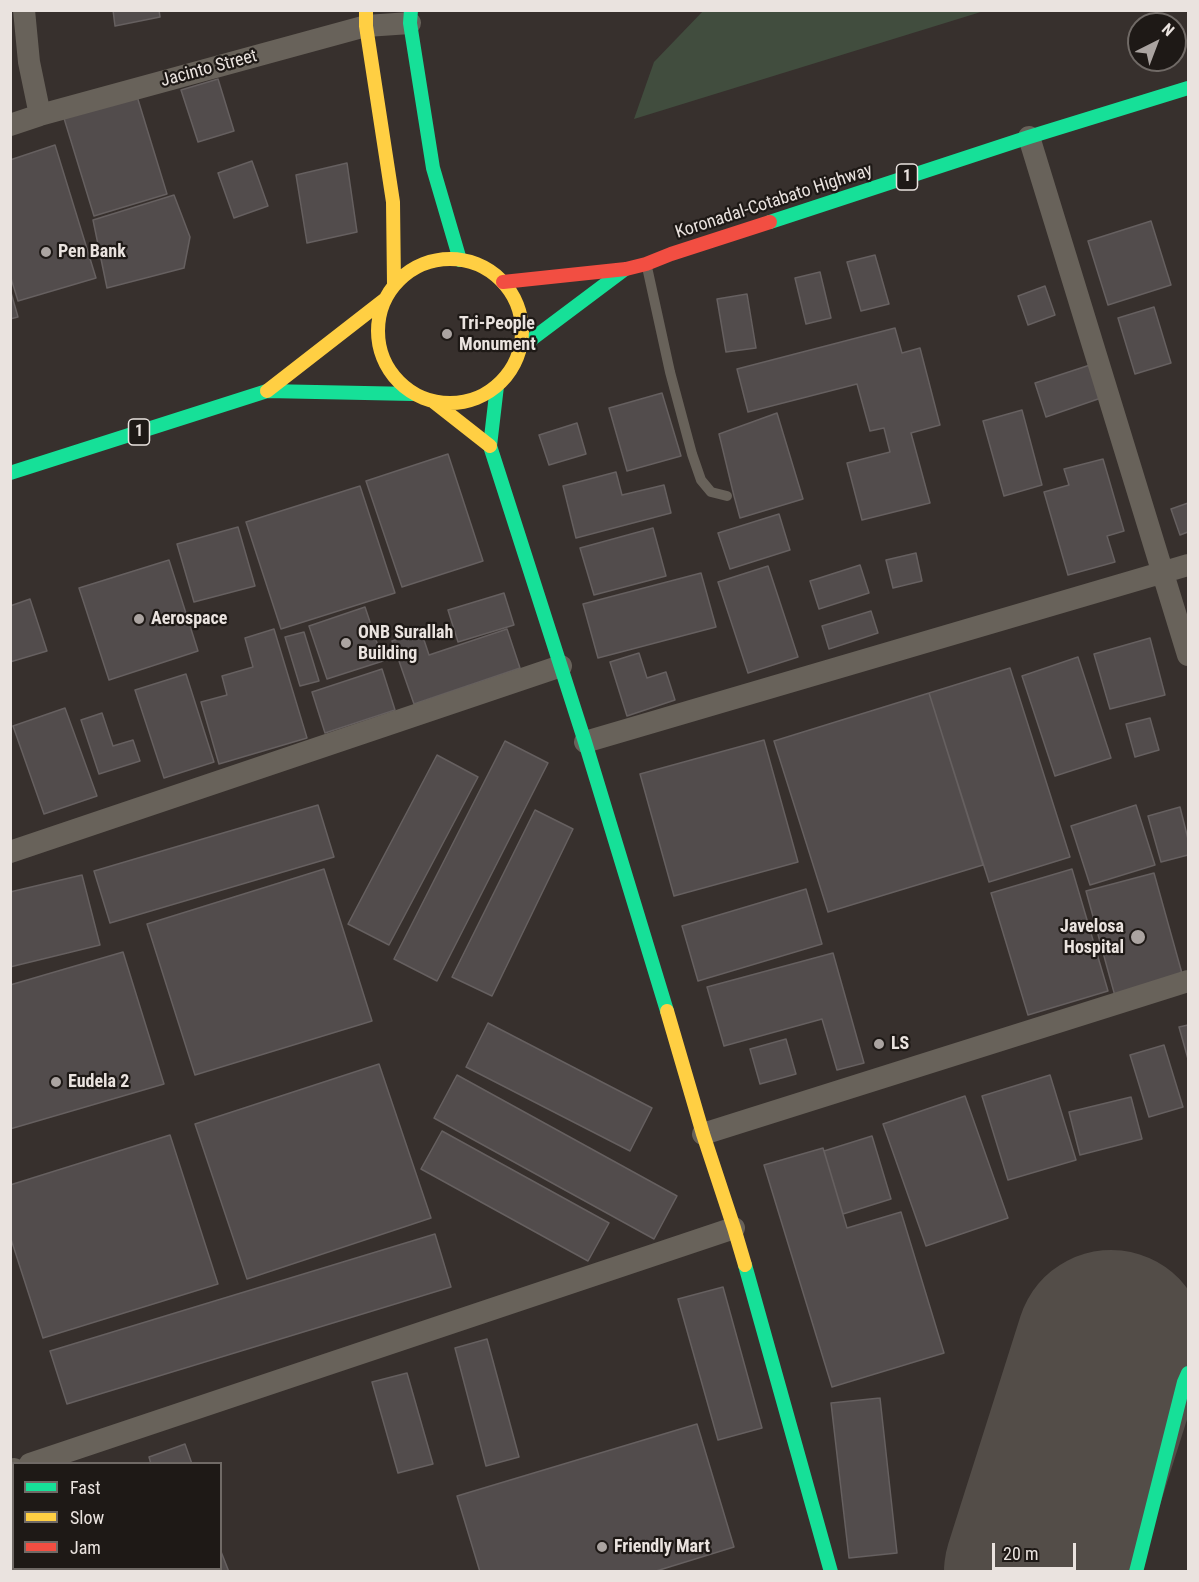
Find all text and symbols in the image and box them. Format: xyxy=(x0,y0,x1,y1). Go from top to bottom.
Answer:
north arrow xyxy=(1127,12,1187,72)
text: N xyxy=(1158,19,1178,40)
street label: Jacinto Street xyxy=(158,46,260,92)
street label: Koronadal-Cotabato Highway xyxy=(673,160,875,244)
road number: 1 xyxy=(896,164,918,190)
place label: Pen Bank xyxy=(58,241,126,263)
marker: Pen Bank xyxy=(39,245,53,259)
place label: Tri-People Monument xyxy=(459,313,536,356)
marker: Tri-People Monument xyxy=(440,327,454,341)
road number: 1 xyxy=(128,419,150,445)
place label: Aerospace xyxy=(151,608,227,630)
marker: Aerospace xyxy=(132,612,146,626)
place label: ONB Surallah Building xyxy=(358,622,453,664)
marker: ONB Surallah Building xyxy=(339,636,353,650)
place label: Javelosa Hospital xyxy=(1060,916,1124,958)
marker: Javelosa Hospital xyxy=(1129,928,1147,946)
place label: LS xyxy=(891,1033,909,1055)
marker: LS xyxy=(872,1037,886,1051)
place label: Eudela 2 xyxy=(68,1071,129,1093)
marker: Eudela 2 xyxy=(49,1075,63,1089)
legend xyxy=(12,1462,222,1570)
text: Fast xyxy=(70,1477,101,1498)
text: Slow xyxy=(70,1507,104,1528)
scale bar xyxy=(995,1531,1079,1569)
place label: Friendly Mart xyxy=(614,1536,710,1558)
text: Jam xyxy=(70,1537,101,1558)
marker: Friendly Mart xyxy=(595,1540,609,1554)
text: 20 m xyxy=(1003,1543,1038,1564)

